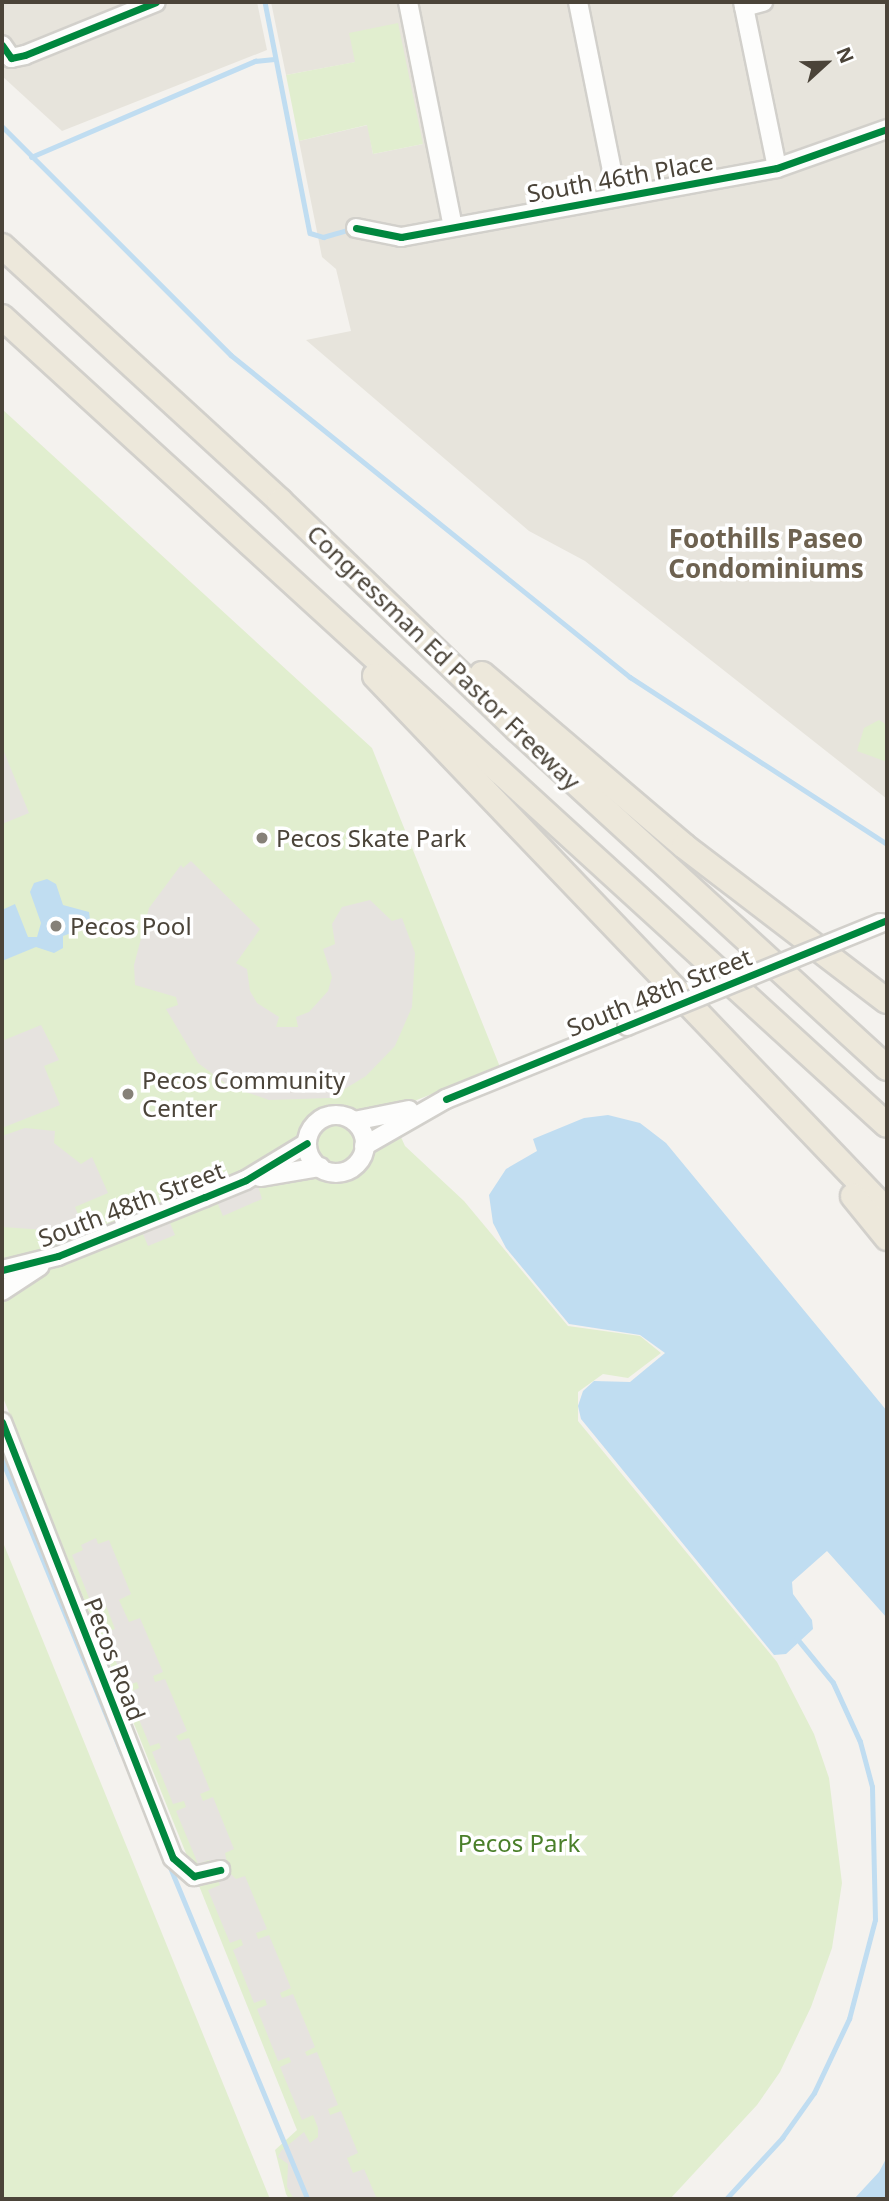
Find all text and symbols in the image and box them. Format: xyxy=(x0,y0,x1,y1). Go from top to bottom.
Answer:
north arrow xyxy=(791,28,861,98)
text: N xyxy=(831,43,860,67)
street label: South 46th Place xyxy=(525,146,715,208)
street label: Congressman Ed Pastor Freeway xyxy=(301,519,587,795)
district label: Foothills Paseo Condominiums xyxy=(668,523,864,584)
place label: Pecos Skate Park xyxy=(276,824,466,852)
marker: Pecos Skate Park xyxy=(254,830,270,846)
place label: Pecos Pool xyxy=(70,912,192,940)
marker: Pecos Pool xyxy=(48,918,64,934)
street label: South 48th Street xyxy=(563,942,755,1042)
place label: Pecos Community Center xyxy=(142,1066,345,1122)
marker: Pecos Community Center xyxy=(120,1086,136,1102)
street label: South 48th Street xyxy=(34,1155,228,1253)
street label: Pecos Road xyxy=(78,1593,152,1725)
park label: Pecos Park xyxy=(458,1829,580,1857)

